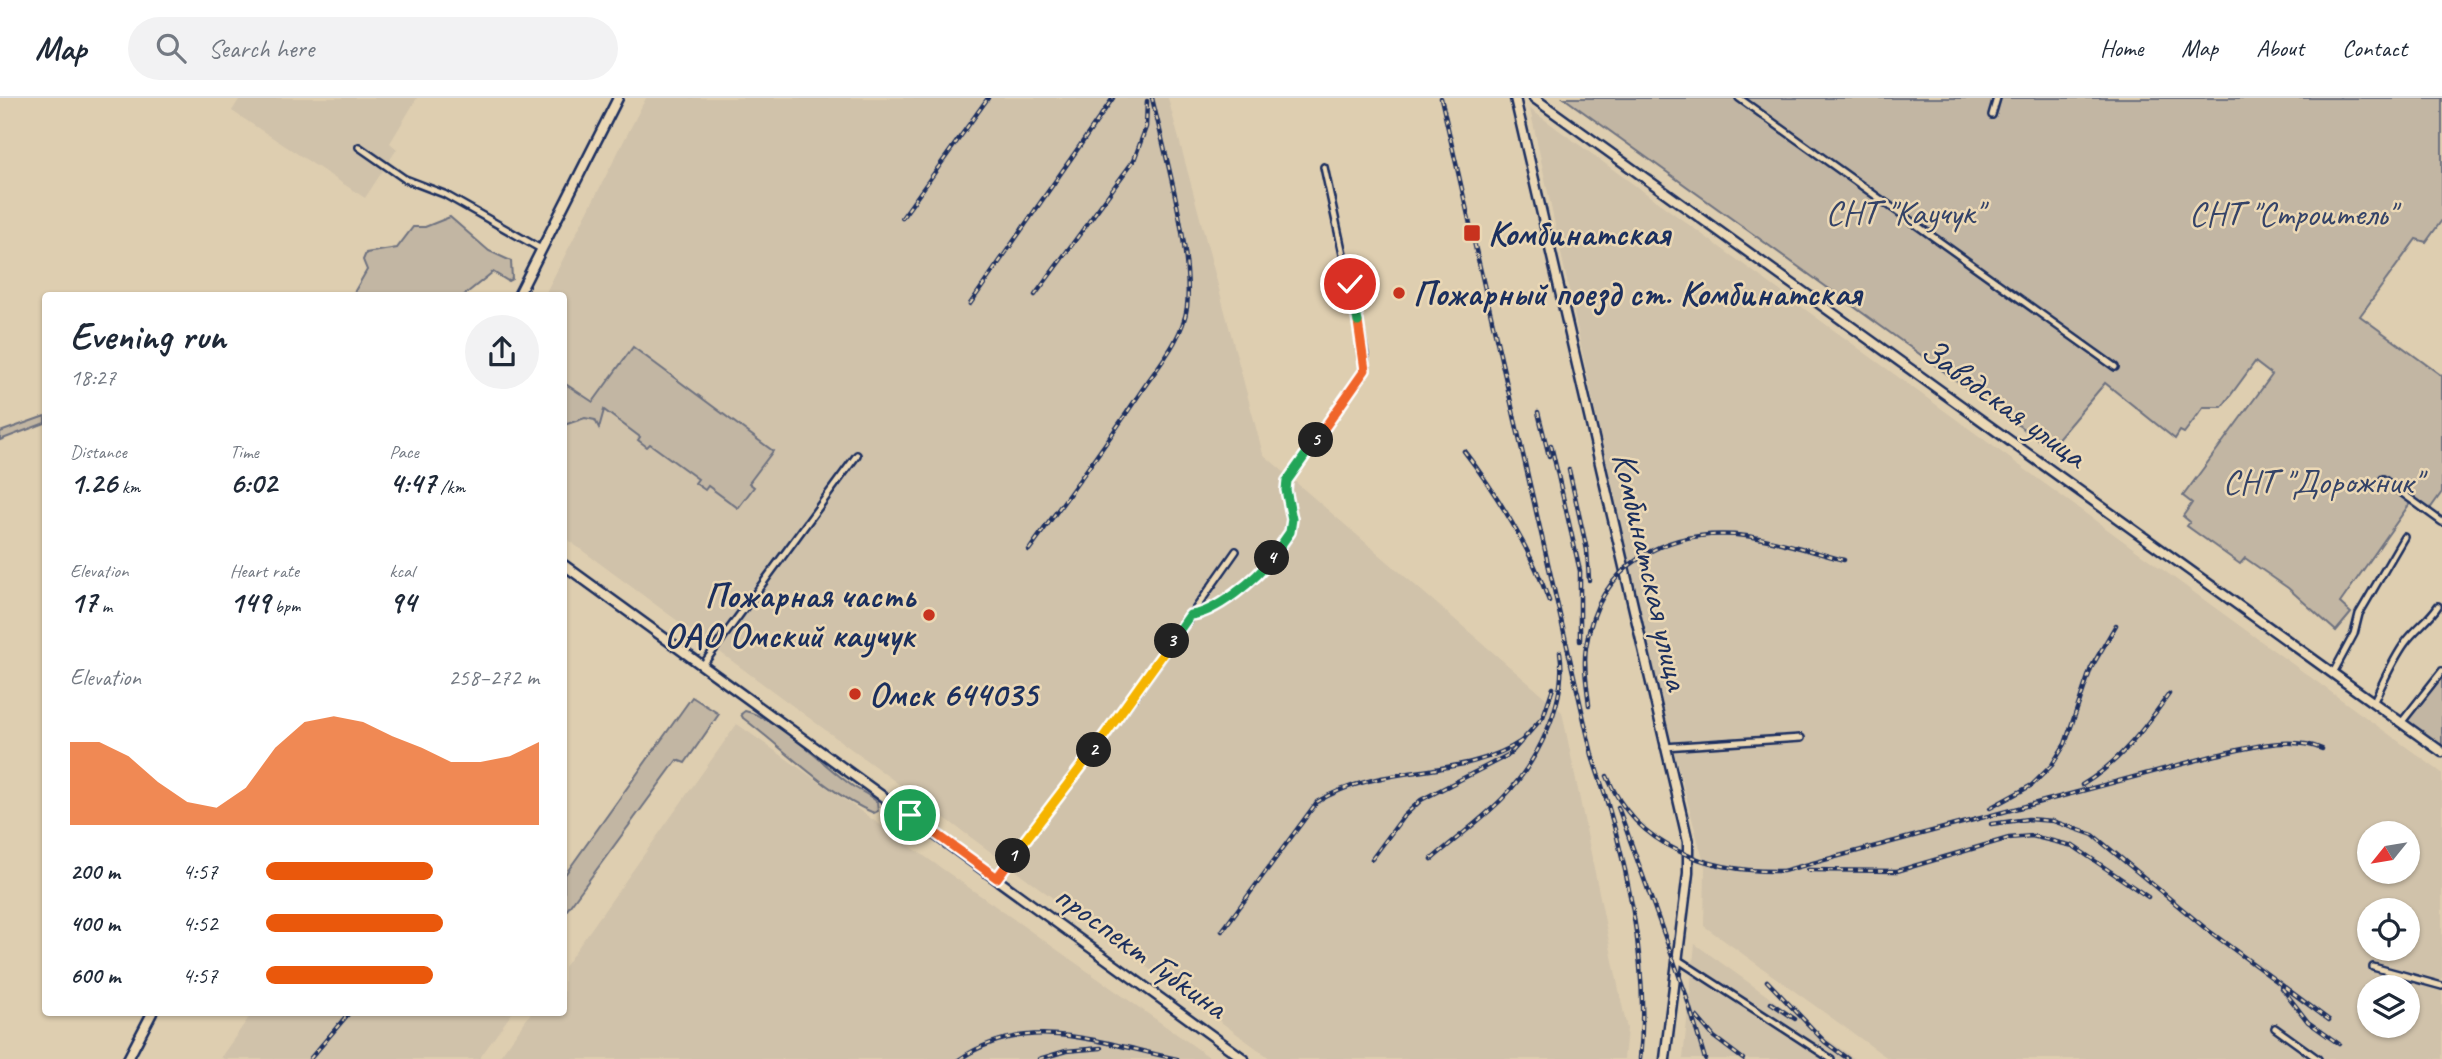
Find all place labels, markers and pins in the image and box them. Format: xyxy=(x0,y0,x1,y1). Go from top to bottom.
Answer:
place label: Комбинатская xyxy=(1488,211,1672,256)
marker: Комбинатская xyxy=(1462,223,1482,243)
pin xyxy=(1320,254,1380,314)
place label: Пожарный поезд ст. Комбинатская xyxy=(1413,271,1864,316)
marker: Пожарный поезд ст. Комбинатская xyxy=(1391,285,1407,301)
pin: 5 xyxy=(1298,422,1334,458)
pin: 4 xyxy=(1254,540,1290,575)
place label: Пожарная часть ОАО Омский каучук xyxy=(664,573,917,658)
marker: Пожарная часть ОАО Омский каучук xyxy=(921,607,937,623)
pin: 3 xyxy=(1154,624,1190,658)
place label: Омск 644035 xyxy=(869,672,1040,717)
marker: Омск 644035 xyxy=(847,686,863,702)
pin: 2 xyxy=(1076,732,1112,768)
pin xyxy=(880,785,940,845)
pin: 1 xyxy=(996,838,1030,874)

